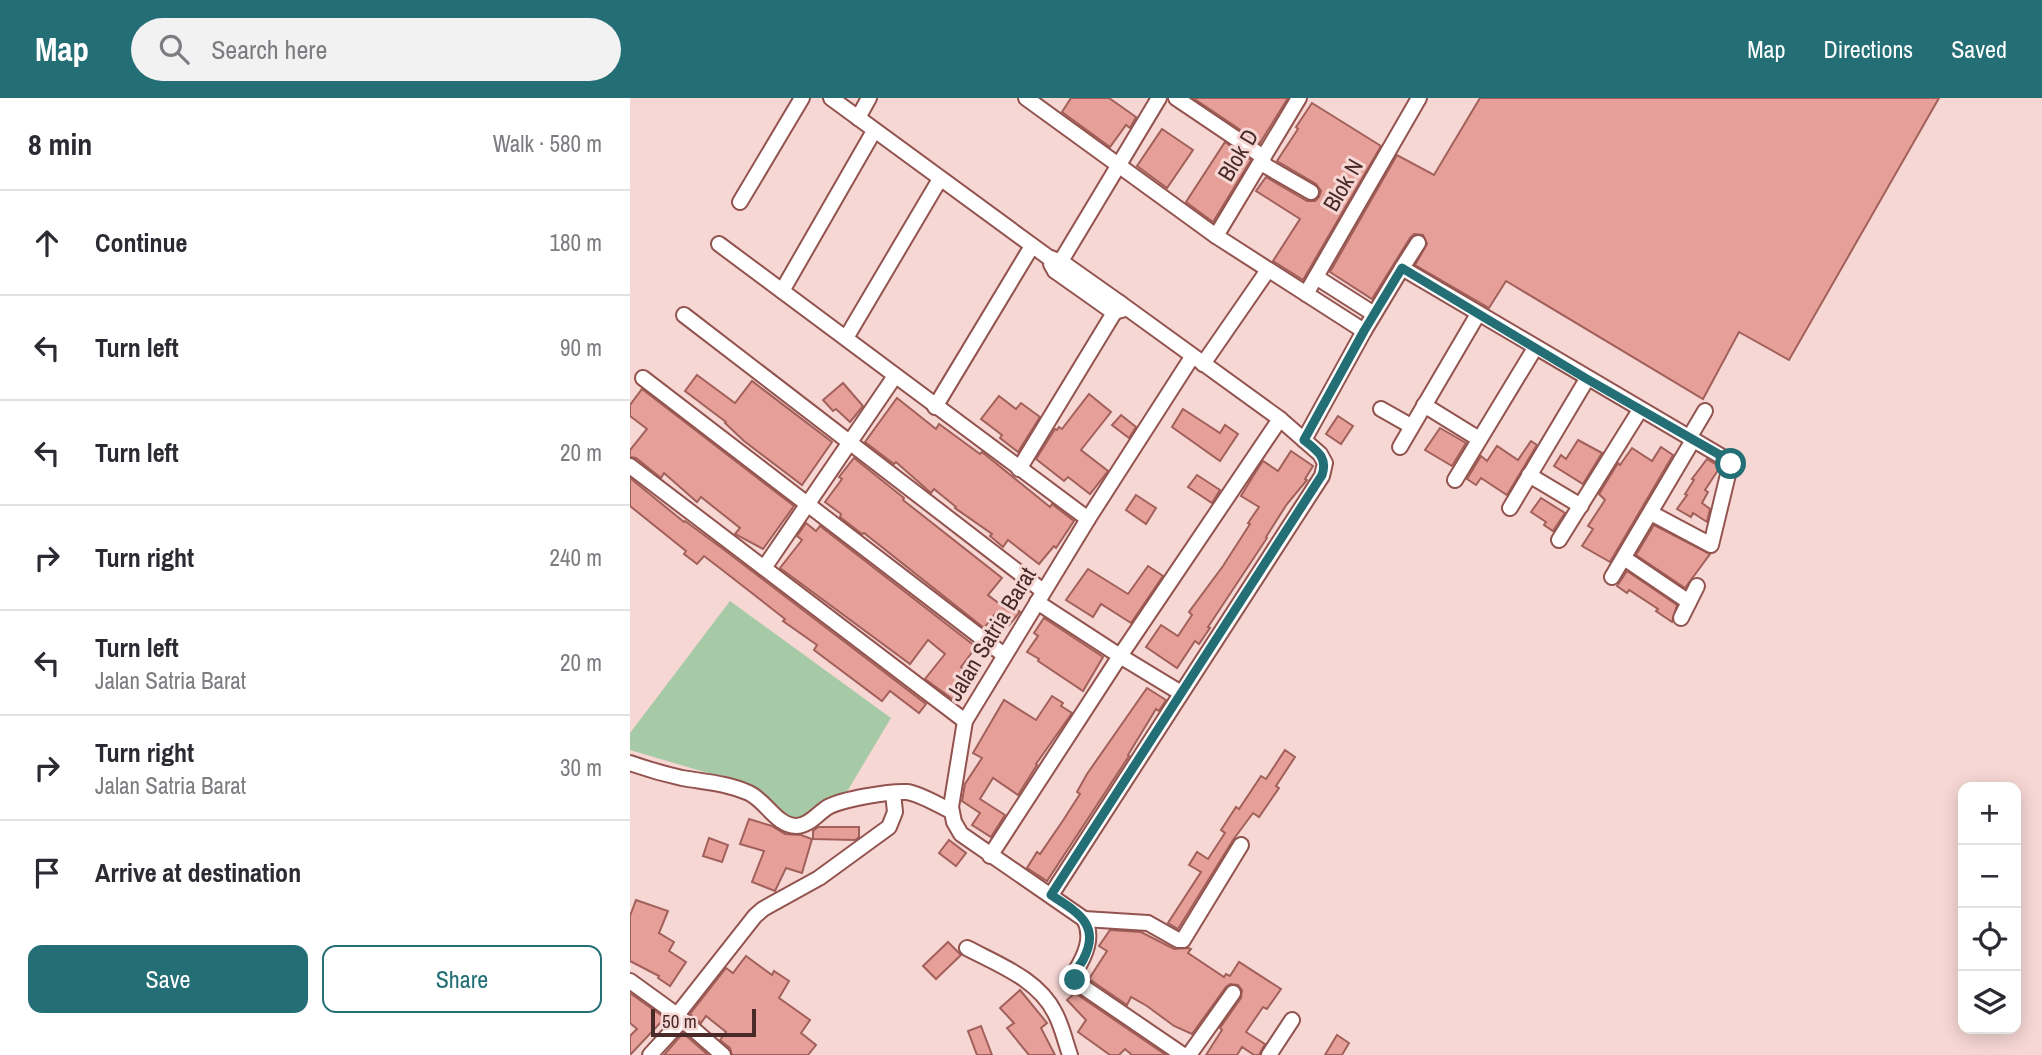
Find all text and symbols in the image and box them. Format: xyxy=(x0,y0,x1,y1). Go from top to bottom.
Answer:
search box xyxy=(131,18,621,81)
text: Map xyxy=(35,27,89,71)
icon: search xyxy=(155,30,193,68)
text: Search here xyxy=(211,32,327,67)
text: Map xyxy=(1747,33,1785,65)
text: Directions xyxy=(1823,33,1913,65)
text: Saved xyxy=(1951,33,2007,65)
street label: Blok D xyxy=(1210,123,1265,187)
text: 8 min xyxy=(28,124,92,164)
text: Walk · 580 m xyxy=(493,128,602,159)
street label: Blok N xyxy=(1315,153,1370,217)
icon: ahead xyxy=(28,224,66,262)
text: Continue xyxy=(95,225,187,260)
text: 180 m xyxy=(550,227,602,258)
icon: left xyxy=(28,329,66,367)
text: Turn left xyxy=(95,330,179,365)
text: 90 m xyxy=(560,332,602,363)
icon: left xyxy=(28,434,66,472)
text: Turn left xyxy=(95,435,179,470)
text: 20 m xyxy=(560,437,602,468)
route start xyxy=(1715,448,1746,479)
icon: right xyxy=(28,539,66,577)
text: Turn right xyxy=(95,540,194,575)
text: 240 m xyxy=(550,542,602,573)
street label: Jalan Satria Barat xyxy=(938,561,1043,706)
text: Turn left xyxy=(95,630,179,665)
icon: left xyxy=(28,644,66,682)
text: 20 m xyxy=(560,647,602,678)
text: Jalan Satria Barat xyxy=(95,665,246,696)
text: Turn right xyxy=(95,735,194,770)
icon: right xyxy=(28,749,66,787)
text: 30 m xyxy=(560,752,602,783)
text: Jalan Satria Barat xyxy=(95,770,246,801)
map controls xyxy=(1958,782,2021,1034)
button: + xyxy=(1958,782,2021,845)
button: − xyxy=(1958,845,2021,908)
icon: arrive xyxy=(28,854,66,892)
text: Arrive at destination xyxy=(95,855,301,890)
button: locate xyxy=(1958,908,2021,971)
button: Save xyxy=(28,945,308,1013)
button: Share xyxy=(322,945,602,1013)
route end xyxy=(1059,964,1090,995)
button: layers xyxy=(1958,971,2021,1034)
scale bar xyxy=(651,1006,756,1038)
text: 50 m xyxy=(662,1008,697,1034)

